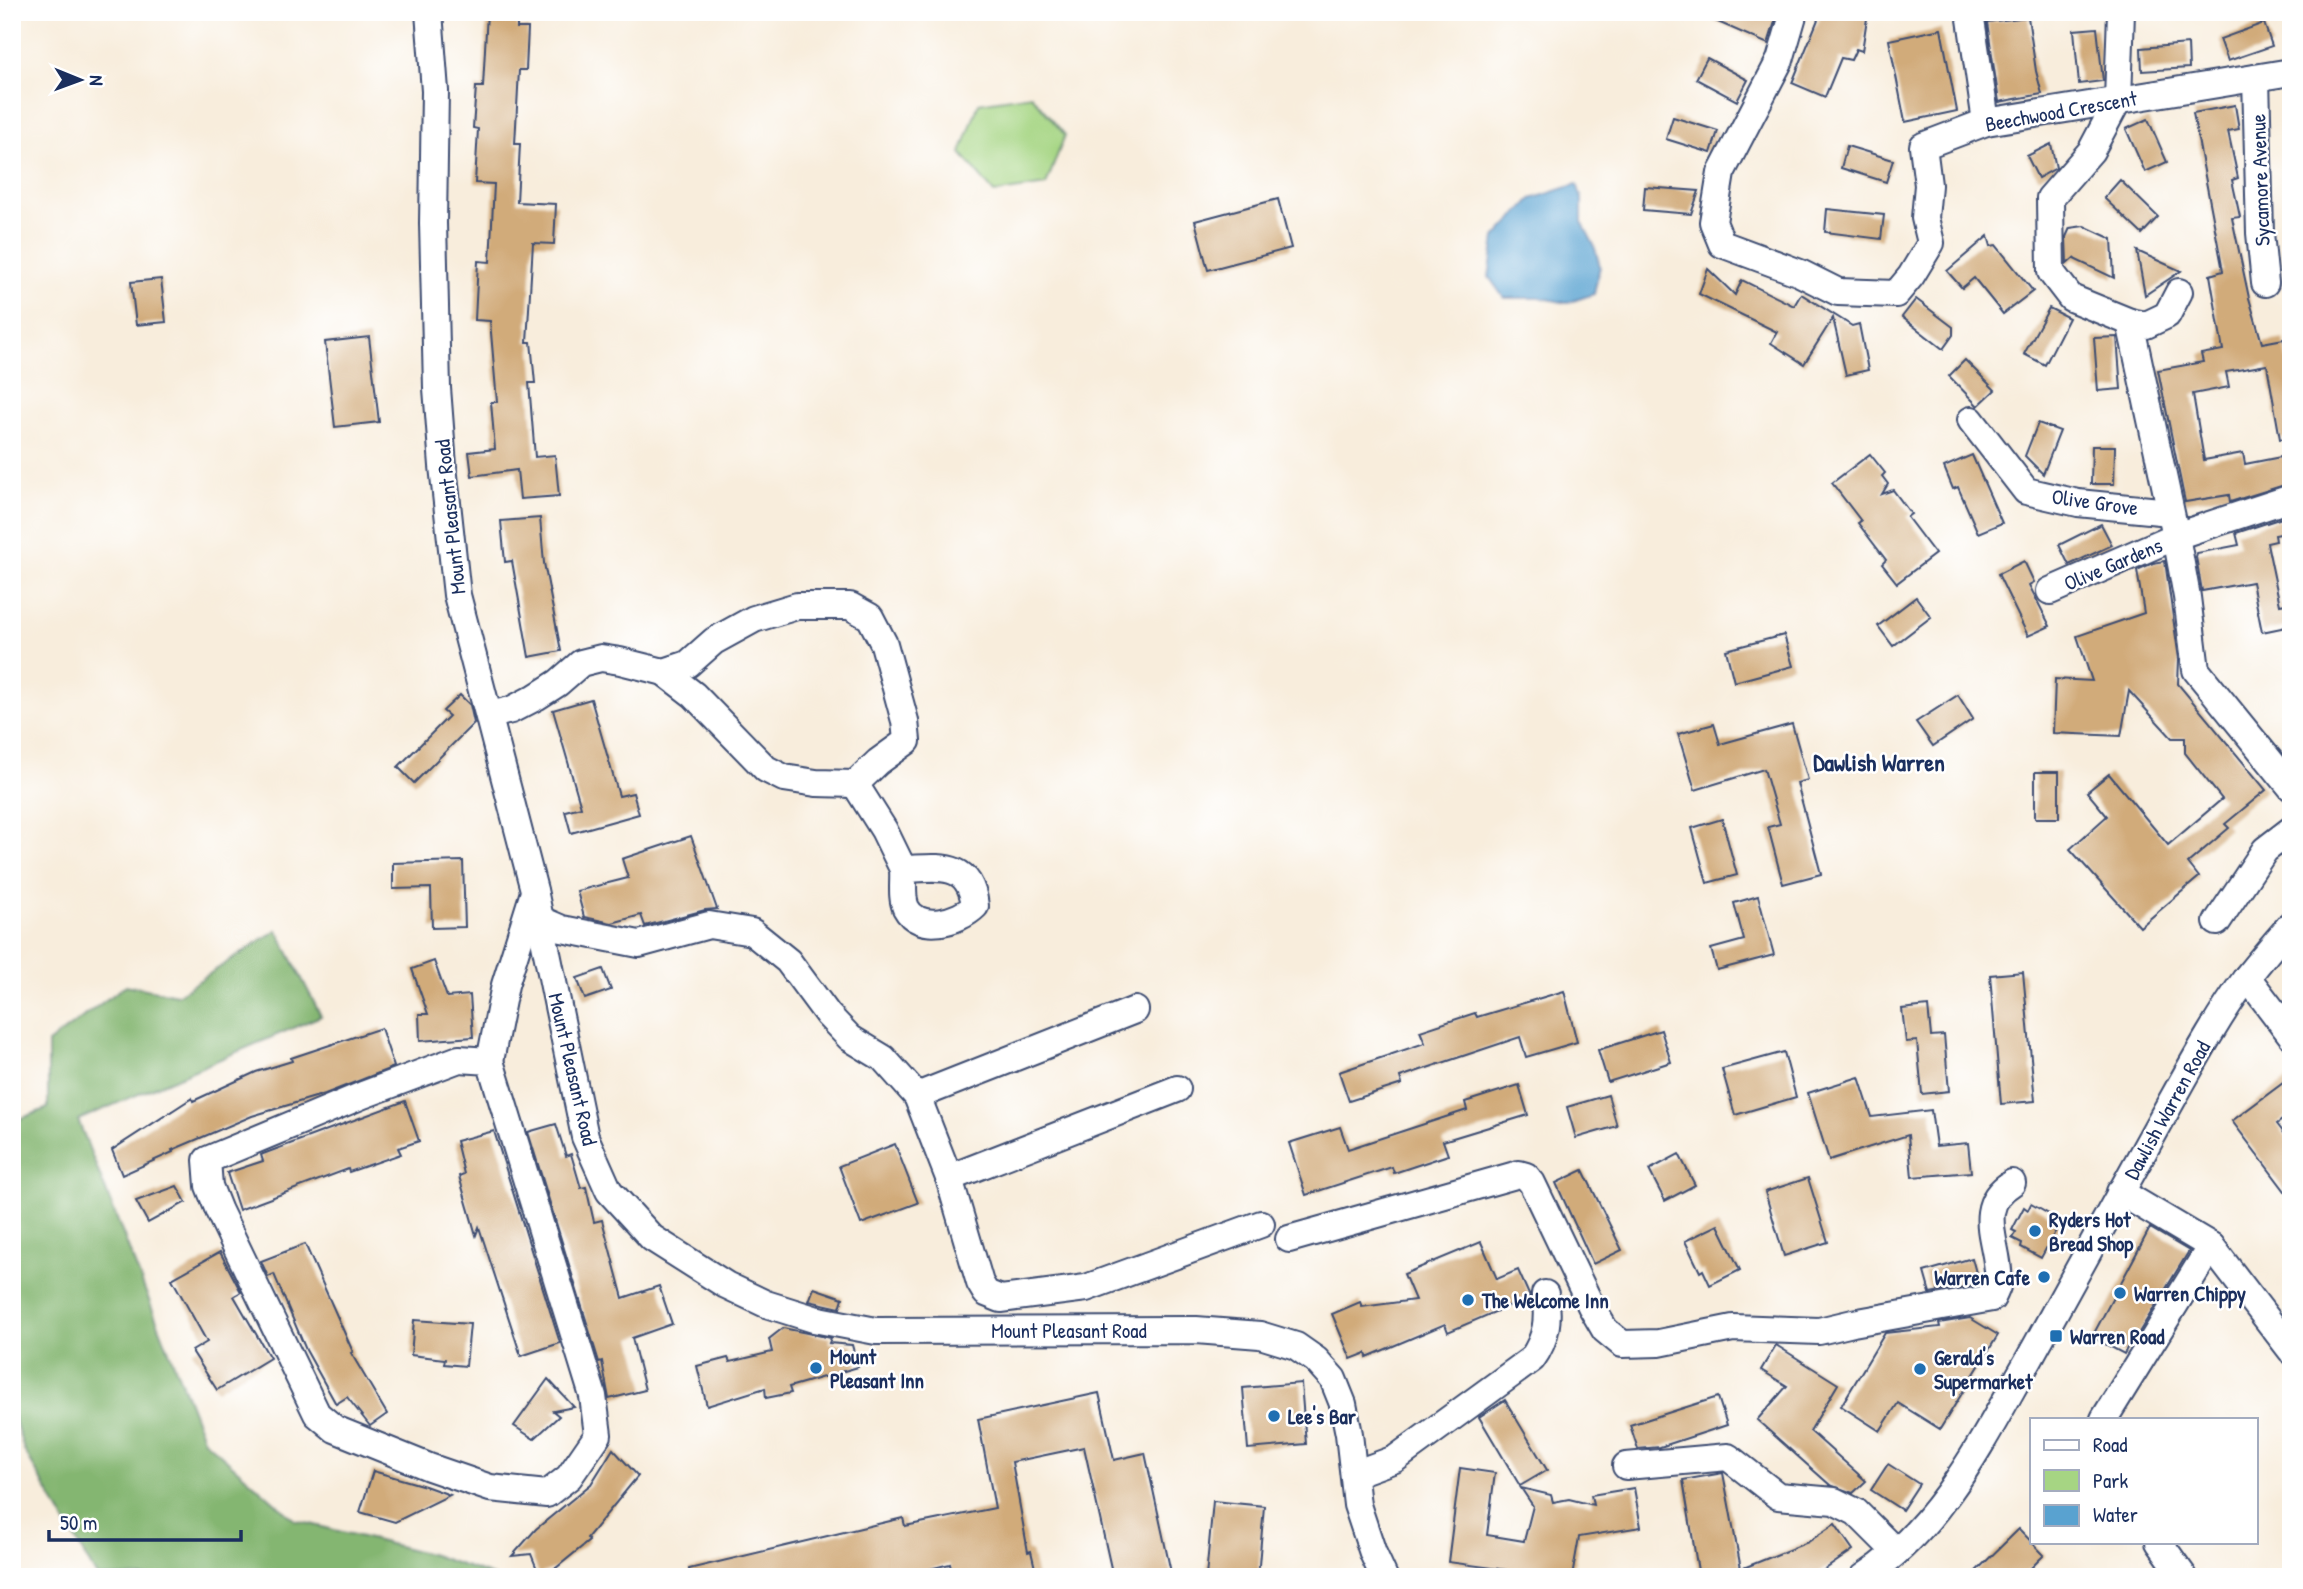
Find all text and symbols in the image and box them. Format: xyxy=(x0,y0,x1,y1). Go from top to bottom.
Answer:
north arrow xyxy=(46,46,116,116)
text: N xyxy=(84,75,110,86)
street label: Beechwood Crescent xyxy=(1983,83,2140,139)
street label: Sycamore Avenue xyxy=(2243,113,2277,247)
street label: Mount Pleasant Road xyxy=(427,438,473,596)
street label: Olive Grove xyxy=(2050,482,2140,522)
street label: Olive Gardens xyxy=(2059,530,2167,598)
district label: Dawlish Warren xyxy=(1813,746,1945,778)
street label: Mount Pleasant Road xyxy=(541,990,605,1148)
street label: Dawlish Warren Road xyxy=(2117,1035,2217,1185)
place label: Ryders Hot Bread Shop xyxy=(2049,1205,2134,1259)
marker: Ryders Hot Bread Shop xyxy=(2027,1223,2043,1239)
place label: Warren Cafe xyxy=(1934,1263,2031,1292)
marker: Warren Cafe xyxy=(2036,1269,2052,1285)
place label: Warren Chippy xyxy=(2134,1279,2246,1309)
marker: Warren Chippy xyxy=(2112,1285,2128,1301)
place label: The Welcome Inn xyxy=(1481,1286,1609,1315)
marker: The Welcome Inn xyxy=(1460,1292,1476,1308)
street label: Mount Pleasant Road xyxy=(991,1316,1147,1345)
place label: Warren Road xyxy=(2070,1322,2165,1351)
marker: Warren Road xyxy=(2048,1328,2064,1344)
place label: Mount Pleasant Inn xyxy=(830,1342,924,1395)
place label: Gerald's Supermarket xyxy=(1934,1343,2033,1397)
marker: Mount Pleasant Inn xyxy=(808,1360,824,1376)
marker: Gerald's Supermarket xyxy=(1912,1361,1928,1377)
place label: Lee's Bar xyxy=(1288,1402,1357,1431)
marker: Lee's Bar xyxy=(1266,1408,1282,1424)
legend xyxy=(2030,1418,2258,1544)
text: Road xyxy=(2093,1430,2127,1459)
text: Park xyxy=(2093,1466,2128,1495)
scale bar xyxy=(49,1498,242,1542)
text: Water xyxy=(2093,1500,2138,1529)
text: 50 m xyxy=(60,1508,97,1537)

